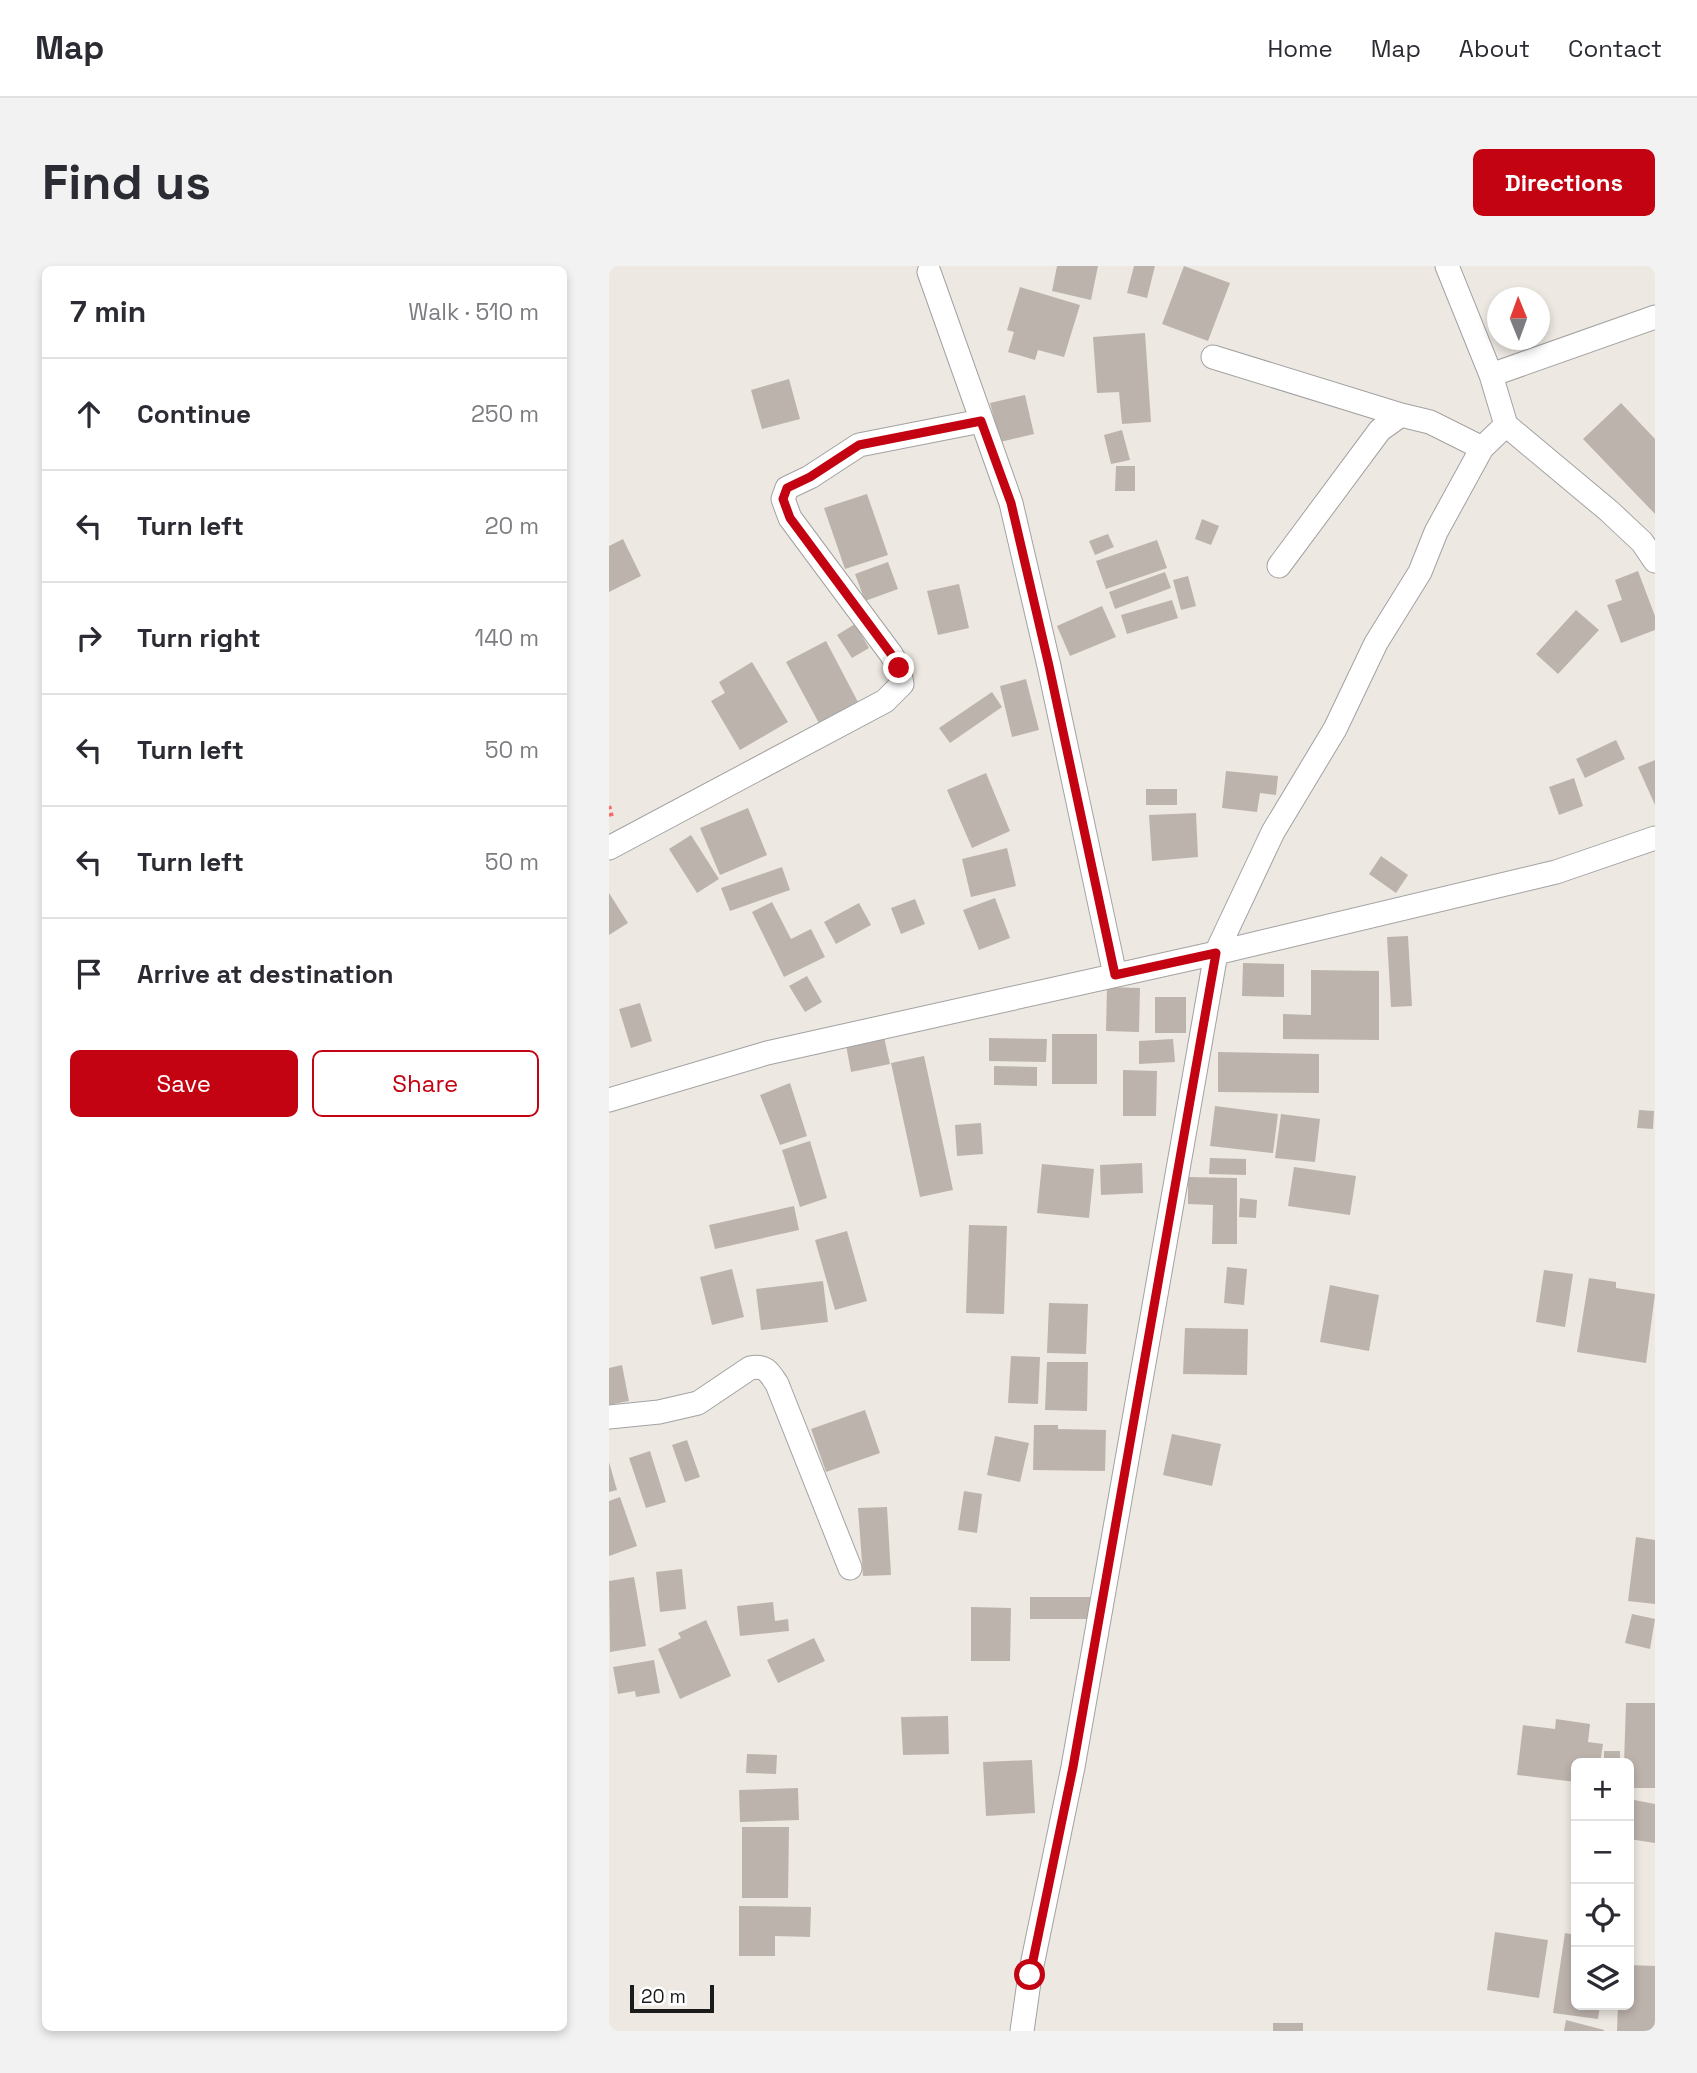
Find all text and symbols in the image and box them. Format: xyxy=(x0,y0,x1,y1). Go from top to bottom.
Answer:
text: Map xyxy=(35,27,104,69)
text: Home xyxy=(1267,33,1333,64)
text: Map xyxy=(1371,33,1421,64)
text: About xyxy=(1459,33,1530,64)
text: Contact xyxy=(1568,33,1662,64)
button: Directions xyxy=(1473,149,1655,216)
text: Find us xyxy=(42,151,211,213)
north arrow xyxy=(1487,287,1550,350)
text: 7 min xyxy=(70,292,146,331)
text: Walk · 510 m xyxy=(408,297,539,327)
icon: ahead xyxy=(70,395,108,433)
text: Continue xyxy=(137,397,251,431)
text: 250 m xyxy=(471,399,539,429)
icon: left xyxy=(70,507,108,545)
text: Turn left xyxy=(137,509,244,543)
text: 20 m xyxy=(485,511,539,541)
icon: right xyxy=(70,619,108,657)
text: Turn right xyxy=(137,621,261,655)
text: 140 m xyxy=(475,623,539,653)
route end xyxy=(883,652,914,683)
icon: left xyxy=(70,731,108,769)
text: Turn left xyxy=(137,733,244,767)
text: 50 m xyxy=(485,735,539,765)
icon: left xyxy=(70,843,108,881)
text: Turn left xyxy=(137,845,244,879)
text: 50 m xyxy=(485,847,539,877)
icon: arrive xyxy=(70,955,108,993)
text: Arrive at destination xyxy=(137,957,394,991)
button: Save xyxy=(70,1050,298,1117)
button: Share xyxy=(312,1050,539,1117)
map controls xyxy=(1571,1758,1634,2010)
button: + xyxy=(1571,1758,1634,1821)
button: − xyxy=(1571,1821,1634,1884)
button: locate xyxy=(1571,1884,1634,1947)
button: layers xyxy=(1571,1947,1634,2010)
route start xyxy=(1014,1959,1045,1990)
scale bar xyxy=(630,1982,714,2014)
text: 20 m xyxy=(641,1984,686,2009)

